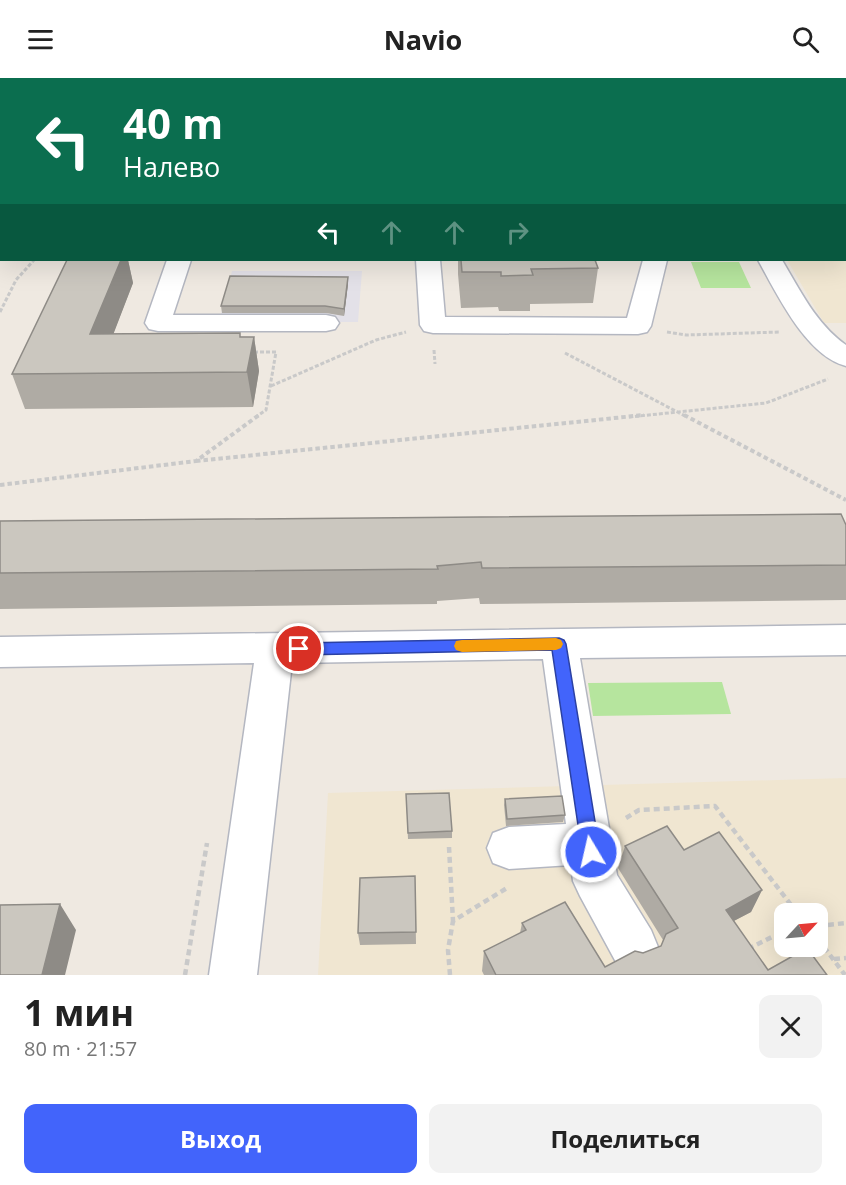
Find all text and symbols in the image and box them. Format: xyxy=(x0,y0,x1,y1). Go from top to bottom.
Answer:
text: Navio xyxy=(384,21,462,58)
icon: menu xyxy=(24,23,57,56)
icon: search xyxy=(789,23,822,56)
text: 40 m xyxy=(123,94,223,151)
icon: left xyxy=(24,102,102,180)
text: Налево xyxy=(123,148,220,185)
icon: left xyxy=(312,216,345,249)
icon: ahead xyxy=(375,216,408,249)
icon: ahead xyxy=(438,216,471,249)
icon: right xyxy=(501,216,534,249)
pin xyxy=(273,623,324,674)
icon: arrive xyxy=(282,632,315,665)
position arrow xyxy=(559,820,623,884)
north arrow xyxy=(774,903,828,957)
map controls xyxy=(774,903,828,957)
text: 1 мин xyxy=(24,988,134,1037)
button: close xyxy=(759,995,822,1058)
text: 80 m · 21:57 xyxy=(24,1035,137,1062)
button: Выход xyxy=(24,1104,417,1173)
button: Поделиться xyxy=(429,1104,822,1173)

